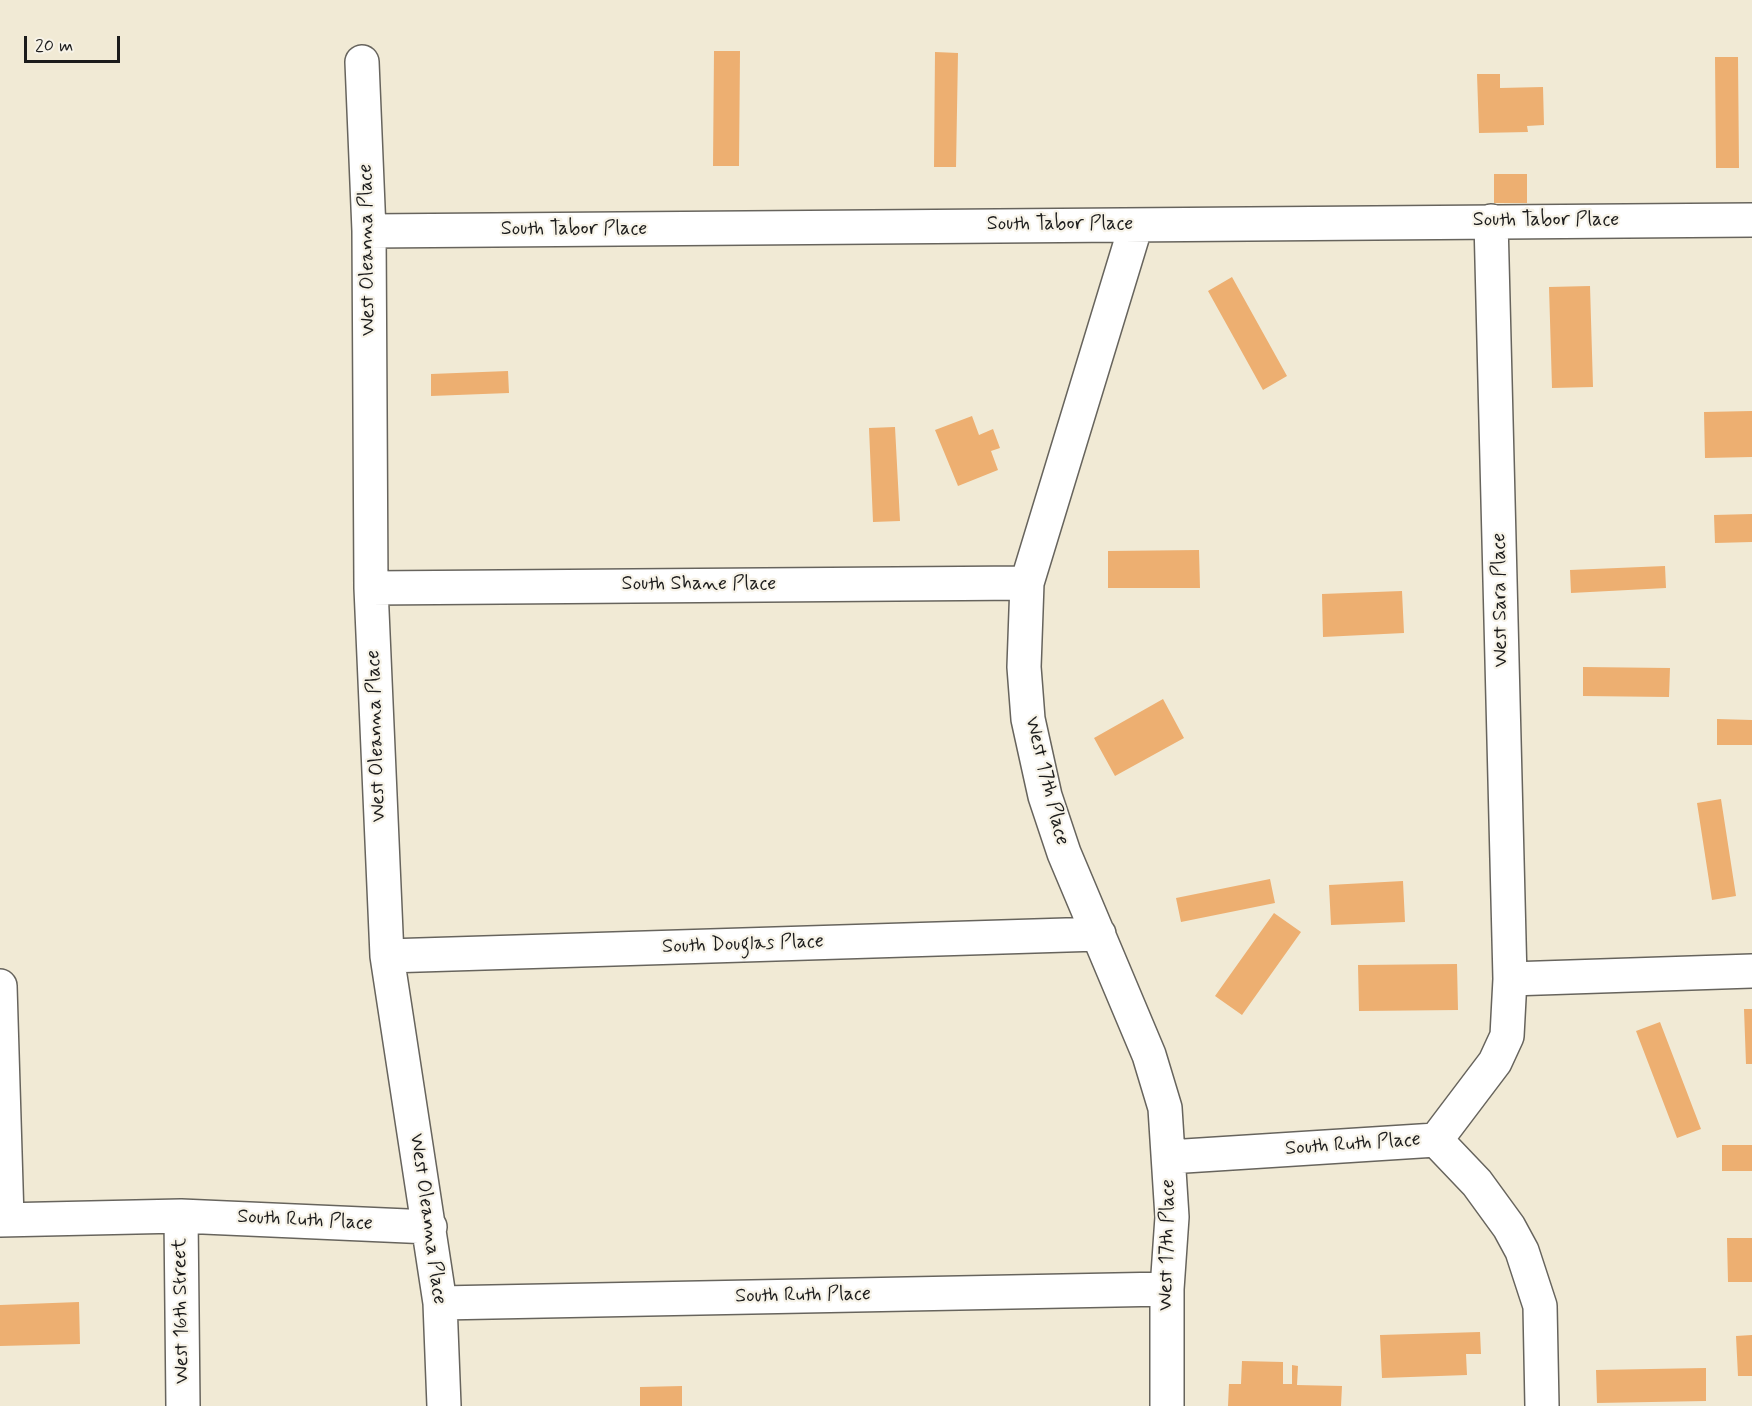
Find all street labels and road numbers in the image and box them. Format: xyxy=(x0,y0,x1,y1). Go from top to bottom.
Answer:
street label: West Oleanna Place xyxy=(354,164,382,336)
street label: South Tabor Place xyxy=(1473,209,1619,233)
street label: South Tabor Place xyxy=(987,213,1133,237)
street label: South Tabor Place xyxy=(501,218,647,242)
street label: West Sara Place xyxy=(1488,532,1514,668)
street label: South Shane Place xyxy=(622,573,776,597)
street label: West Oleanna Place xyxy=(362,649,392,823)
street label: West 17th Place xyxy=(1018,714,1074,848)
street label: South Douglas Place xyxy=(662,930,824,960)
street label: South Ruth Place xyxy=(1284,1128,1422,1162)
street label: West Oleanna Place xyxy=(403,1132,451,1306)
street label: West 17th Place xyxy=(1155,1179,1181,1311)
street label: South Ruth Place xyxy=(237,1205,373,1237)
street label: West 16th Street xyxy=(169,1238,195,1384)
street label: South Ruth Place xyxy=(735,1283,871,1309)

